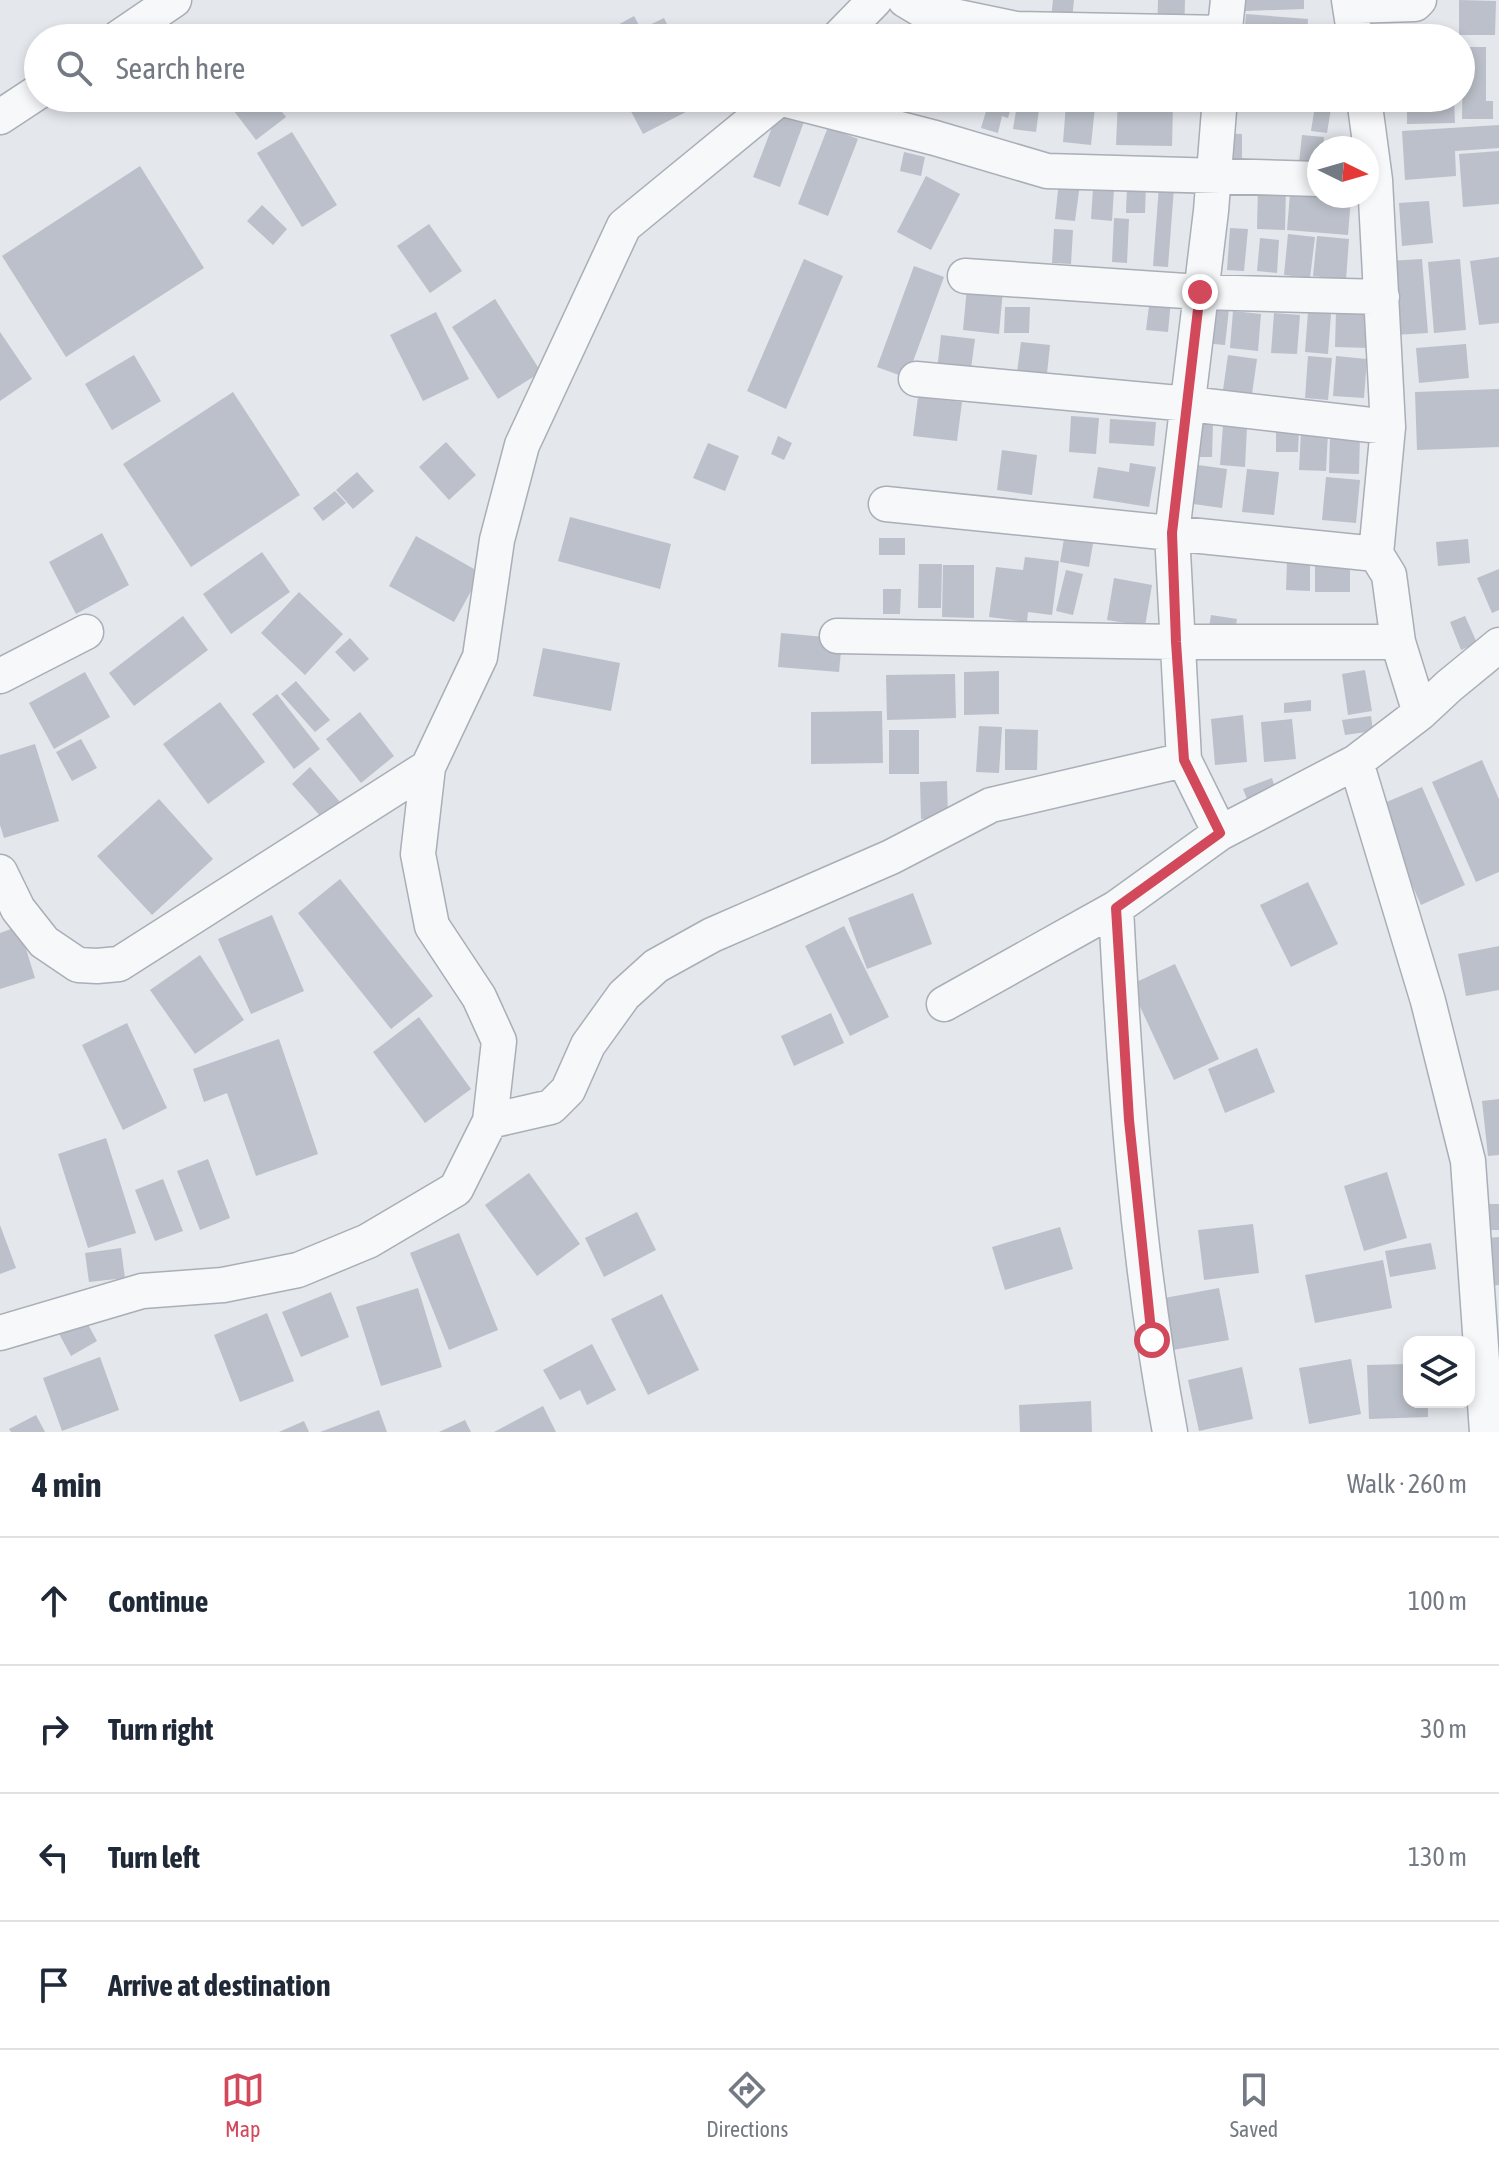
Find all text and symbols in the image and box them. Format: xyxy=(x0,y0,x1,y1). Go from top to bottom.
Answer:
search box xyxy=(24,24,1475,112)
icon: search xyxy=(52,46,96,90)
text: Search here xyxy=(116,51,245,85)
north arrow xyxy=(1307,136,1379,208)
route end xyxy=(1182,274,1218,310)
route start xyxy=(1134,1322,1170,1358)
map controls xyxy=(1403,1336,1475,1408)
button: layers xyxy=(1403,1336,1475,1408)
text: 4 min xyxy=(32,1465,101,1504)
text: Walk · 260 m xyxy=(1347,1469,1467,1499)
icon: ahead xyxy=(32,1579,76,1623)
text: Continue xyxy=(108,1584,208,1618)
text: 100 m xyxy=(1408,1586,1467,1616)
icon: right xyxy=(32,1707,76,1751)
text: Turn right xyxy=(108,1712,214,1746)
text: 30 m xyxy=(1420,1714,1467,1744)
icon: left xyxy=(32,1835,76,1879)
text: Turn left xyxy=(108,1840,200,1874)
text: 130 m xyxy=(1408,1842,1467,1872)
icon: arrive xyxy=(32,1963,76,2007)
text: Arrive at destination xyxy=(108,1968,330,2002)
tab: Map xyxy=(221,2068,265,2142)
tab: Directions xyxy=(706,2068,788,2142)
tab: Saved xyxy=(1230,2068,1278,2142)

